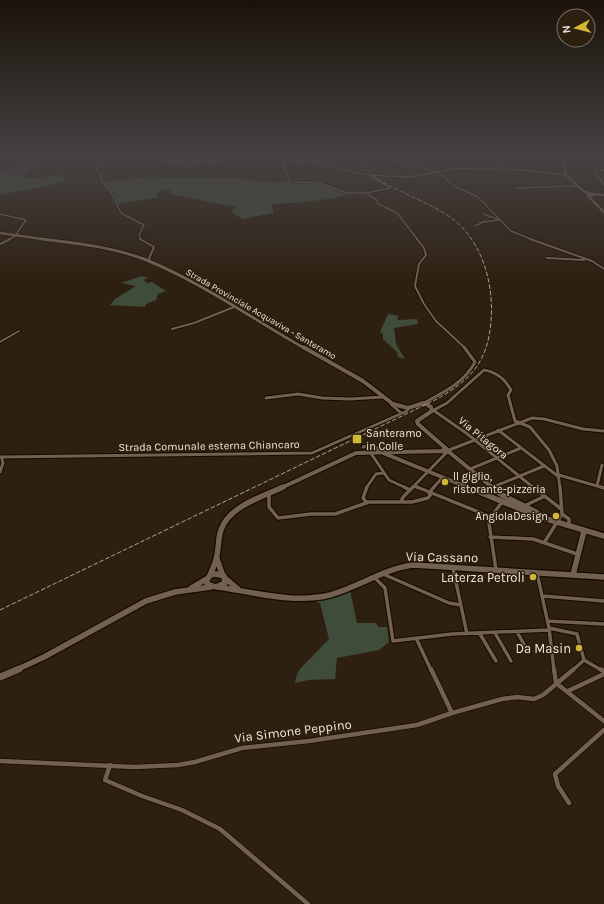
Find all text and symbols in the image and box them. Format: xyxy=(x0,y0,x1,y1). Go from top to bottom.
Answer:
north arrow xyxy=(556,8,596,48)
text: N xyxy=(560,24,574,34)
street label: Strada Provinciale Acquaviva - Santeramo xyxy=(184,267,338,362)
street label: Via Pitagora xyxy=(456,414,510,462)
place label: Santeramo in Colle xyxy=(366,427,421,453)
marker: Santeramo in Colle xyxy=(351,433,363,445)
street label: Strada Comunale esterna Chiancaro xyxy=(118,438,300,454)
place label: Il giglio, ristorante-pizzeria xyxy=(453,470,546,496)
marker: Il giglio, ristorante-pizzeria xyxy=(440,477,450,487)
place label: AngiolaDesign xyxy=(476,510,548,523)
marker: AngiolaDesign xyxy=(551,511,561,521)
street label: Via Cassano xyxy=(406,549,478,565)
place label: Laterza Petroli xyxy=(441,570,525,585)
marker: Laterza Petroli xyxy=(528,572,538,582)
place label: Da Masin xyxy=(515,641,571,656)
marker: Da Masin xyxy=(574,643,584,653)
street label: Via Simone Peppino xyxy=(234,716,352,746)

